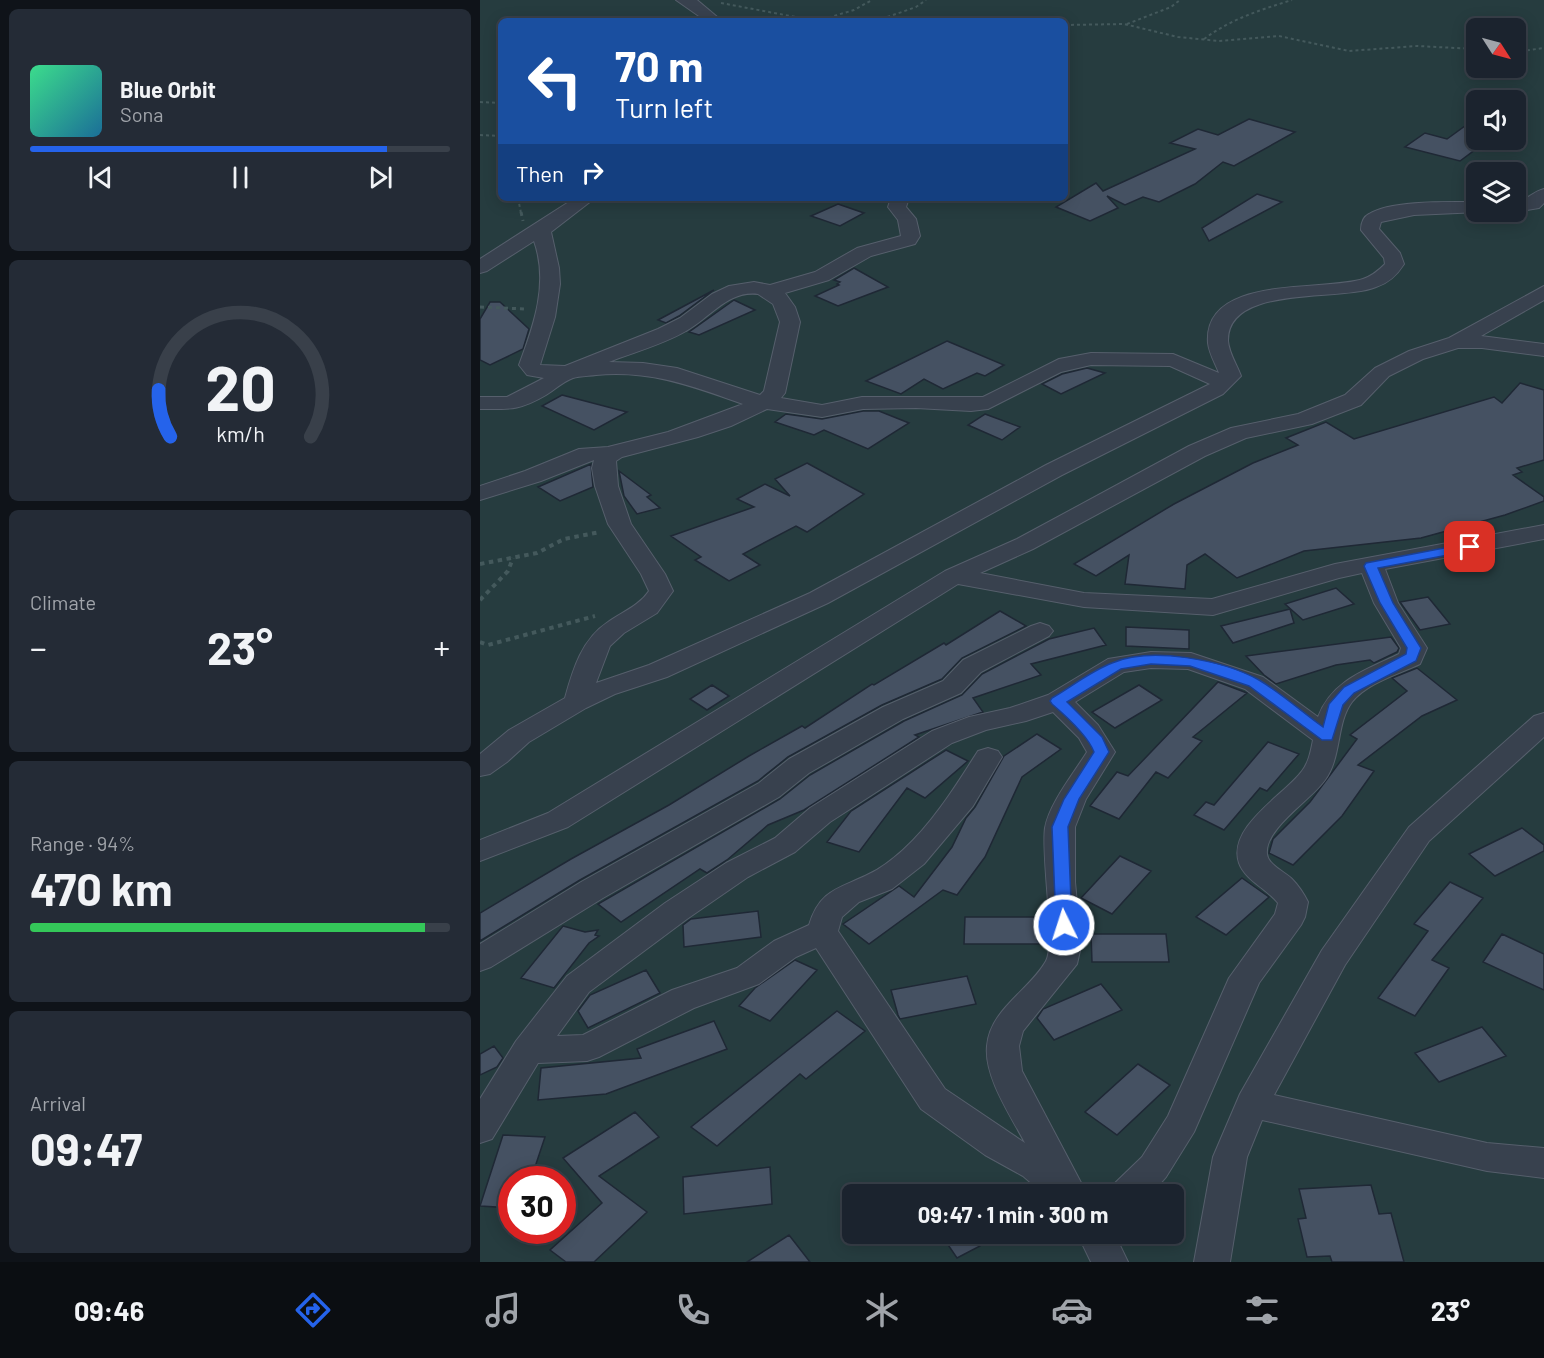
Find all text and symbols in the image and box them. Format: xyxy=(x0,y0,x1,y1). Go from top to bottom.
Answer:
north arrow xyxy=(1466,18,1526,78)
map controls xyxy=(1466,18,1526,222)
text: 70 m xyxy=(615,40,703,90)
icon: left xyxy=(516,42,594,120)
text: Blue Orbit xyxy=(120,76,216,102)
button: sound xyxy=(1466,90,1526,150)
text: Turn left xyxy=(615,91,713,123)
text: Sona xyxy=(120,102,164,126)
icon: right xyxy=(576,156,609,189)
text: Then xyxy=(516,160,564,186)
icon: previous xyxy=(84,161,117,194)
icon: pause xyxy=(224,161,257,194)
icon: next xyxy=(364,161,397,194)
button: layers xyxy=(1466,162,1526,222)
text: 20 xyxy=(205,350,275,424)
text: km/h xyxy=(216,422,264,447)
pin xyxy=(1444,521,1495,572)
icon: arrive xyxy=(1453,530,1486,563)
text: Climate xyxy=(30,590,96,614)
text: 23° xyxy=(207,620,273,674)
text: − xyxy=(30,627,47,667)
text: + xyxy=(433,627,450,667)
text: Range · 94% xyxy=(30,831,135,855)
text: 470 km xyxy=(30,861,173,915)
position arrow xyxy=(1032,893,1096,957)
text: Arrival xyxy=(30,1091,86,1115)
text: 09:47 xyxy=(30,1121,142,1175)
speed limit sign: 30 xyxy=(498,1166,576,1244)
text: 09:47 · 1 min · 300 m xyxy=(918,1201,1108,1227)
icon: directions xyxy=(292,1289,334,1331)
icon: music xyxy=(482,1289,524,1331)
icon: phone xyxy=(672,1289,714,1331)
icon: climate xyxy=(861,1289,903,1331)
icon: car xyxy=(1051,1289,1093,1331)
icon: filters xyxy=(1241,1289,1283,1331)
text: 09:46 xyxy=(74,1294,144,1326)
text: 23° xyxy=(1431,1294,1470,1326)

